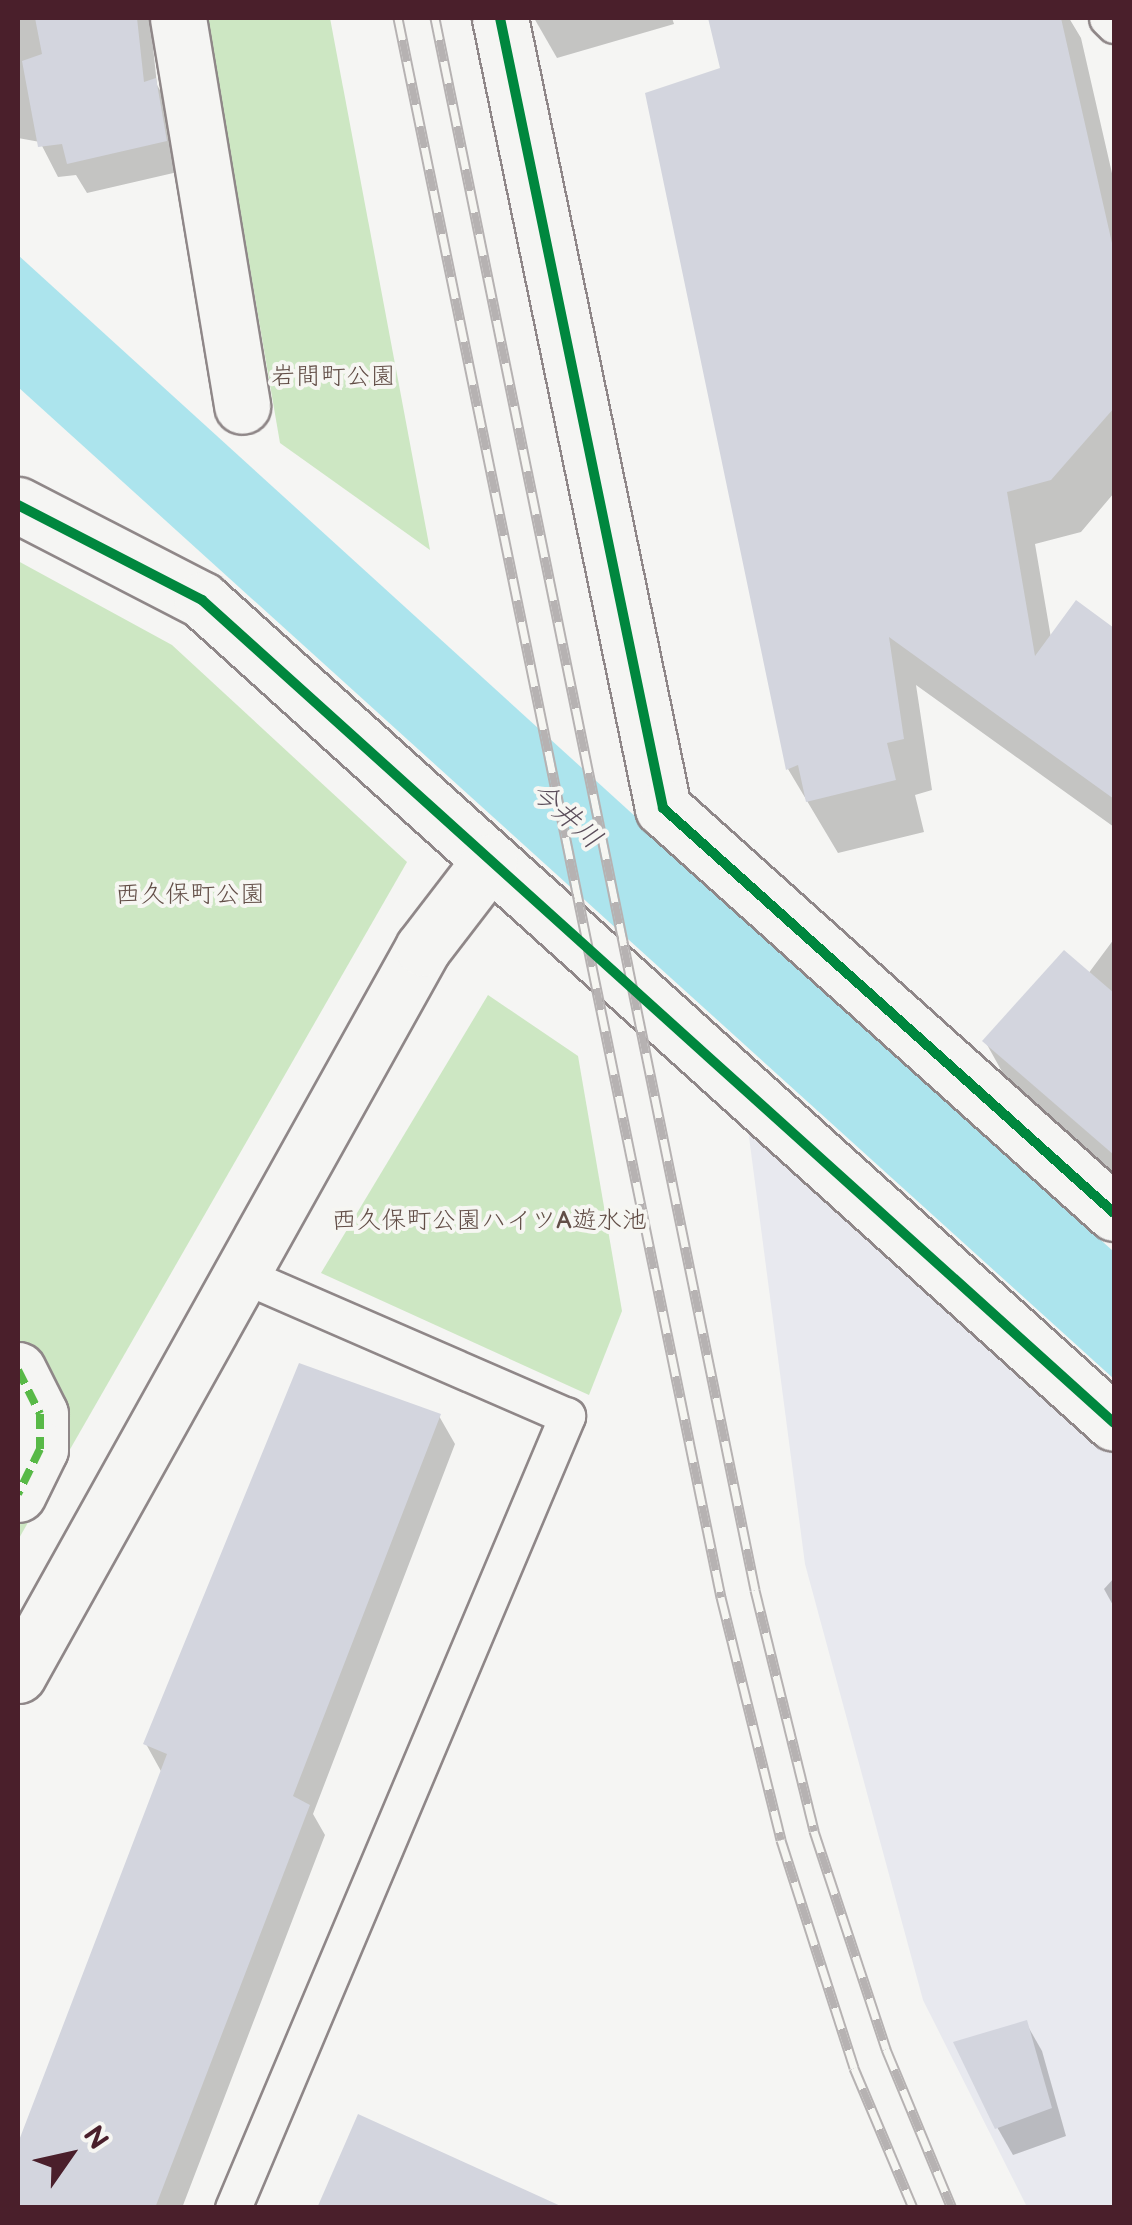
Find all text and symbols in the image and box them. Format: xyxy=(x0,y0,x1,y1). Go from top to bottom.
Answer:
park label: 岩間町公園 xyxy=(271,362,395,392)
water label: 今井川 xyxy=(524,775,608,857)
park label: 西久保町公園 xyxy=(115,880,265,910)
park label: 西久保町公園ハイツA遊水池 xyxy=(331,1206,647,1236)
north arrow xyxy=(20,2105,120,2205)
text: N xyxy=(76,2120,115,2156)

